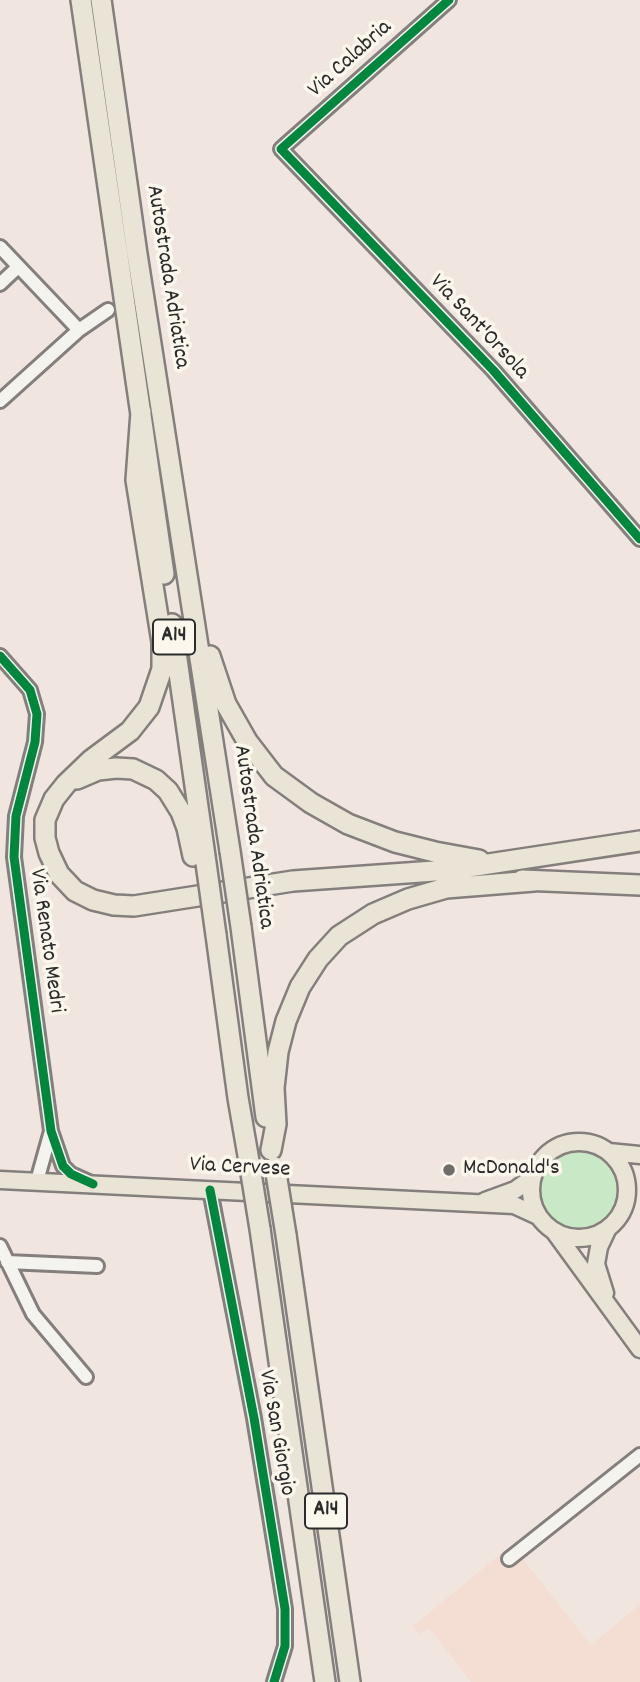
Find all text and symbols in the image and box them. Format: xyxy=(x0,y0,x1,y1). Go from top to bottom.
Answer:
street label: Via Calabria xyxy=(303,15,399,105)
street label: Autostrada Adriatica xyxy=(138,183,194,371)
street label: Via Sant'Orsola xyxy=(422,270,534,386)
road number: A14 xyxy=(153,620,195,654)
street label: Autostrada Adriatica xyxy=(225,743,279,931)
street label: Via Renato Medri xyxy=(21,867,69,1015)
street label: Via Cervese xyxy=(189,1153,291,1185)
place label: McDonald's xyxy=(463,1156,560,1184)
marker: McDonald's xyxy=(441,1162,457,1178)
street label: Via San Giorgio xyxy=(250,1368,300,1498)
road number: A14 xyxy=(305,1494,347,1528)

